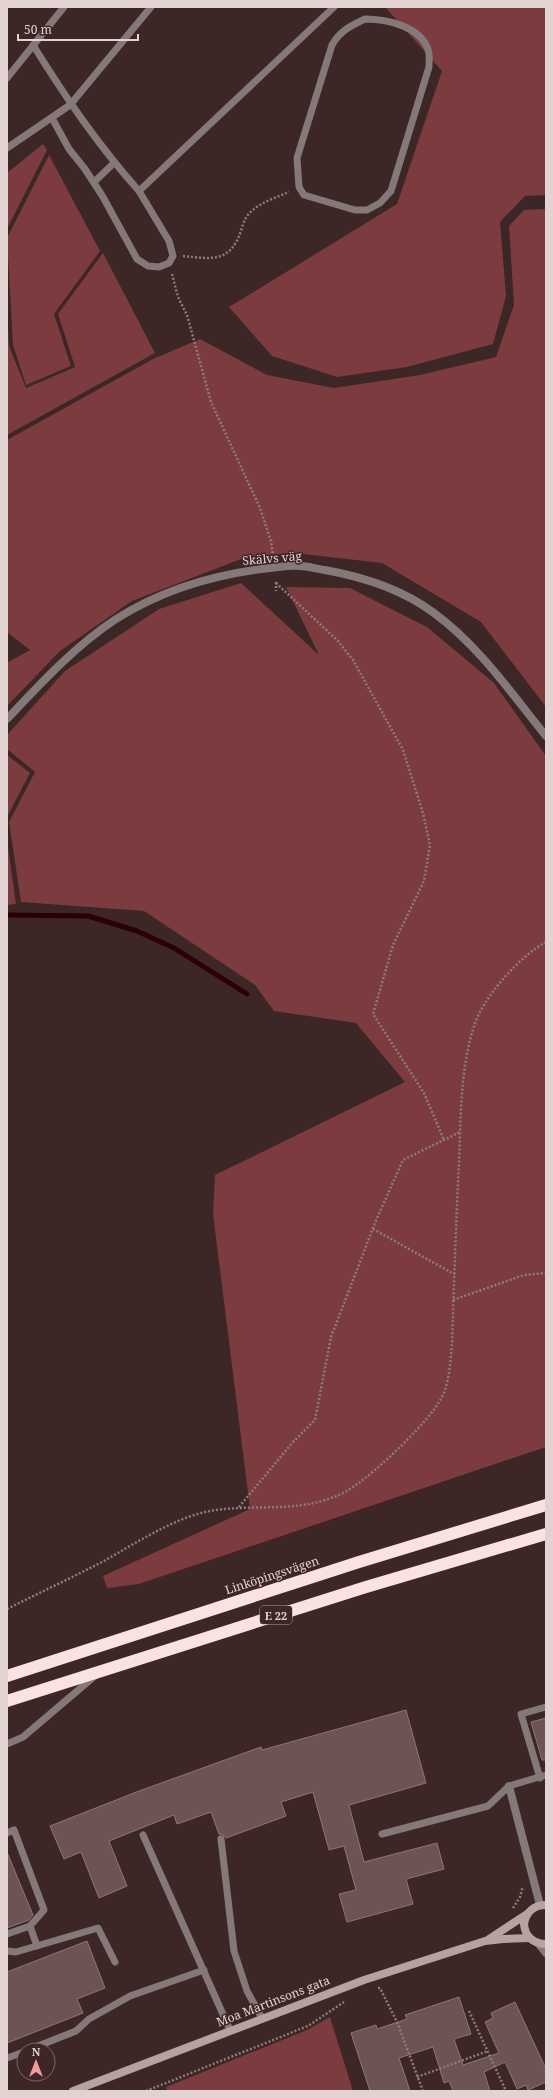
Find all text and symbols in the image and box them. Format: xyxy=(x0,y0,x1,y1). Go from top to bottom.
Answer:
scale bar xyxy=(18,16,138,42)
text: 50 m xyxy=(24,21,52,38)
street label: Skälvs väg xyxy=(242,547,303,569)
street label: Linköpingsvägen xyxy=(223,1552,321,1598)
road number: E 22 xyxy=(260,1606,292,1624)
street label: Moa Martinsons gata xyxy=(214,1971,332,2030)
north arrow xyxy=(16,2042,56,2082)
text: N xyxy=(32,2044,41,2059)

